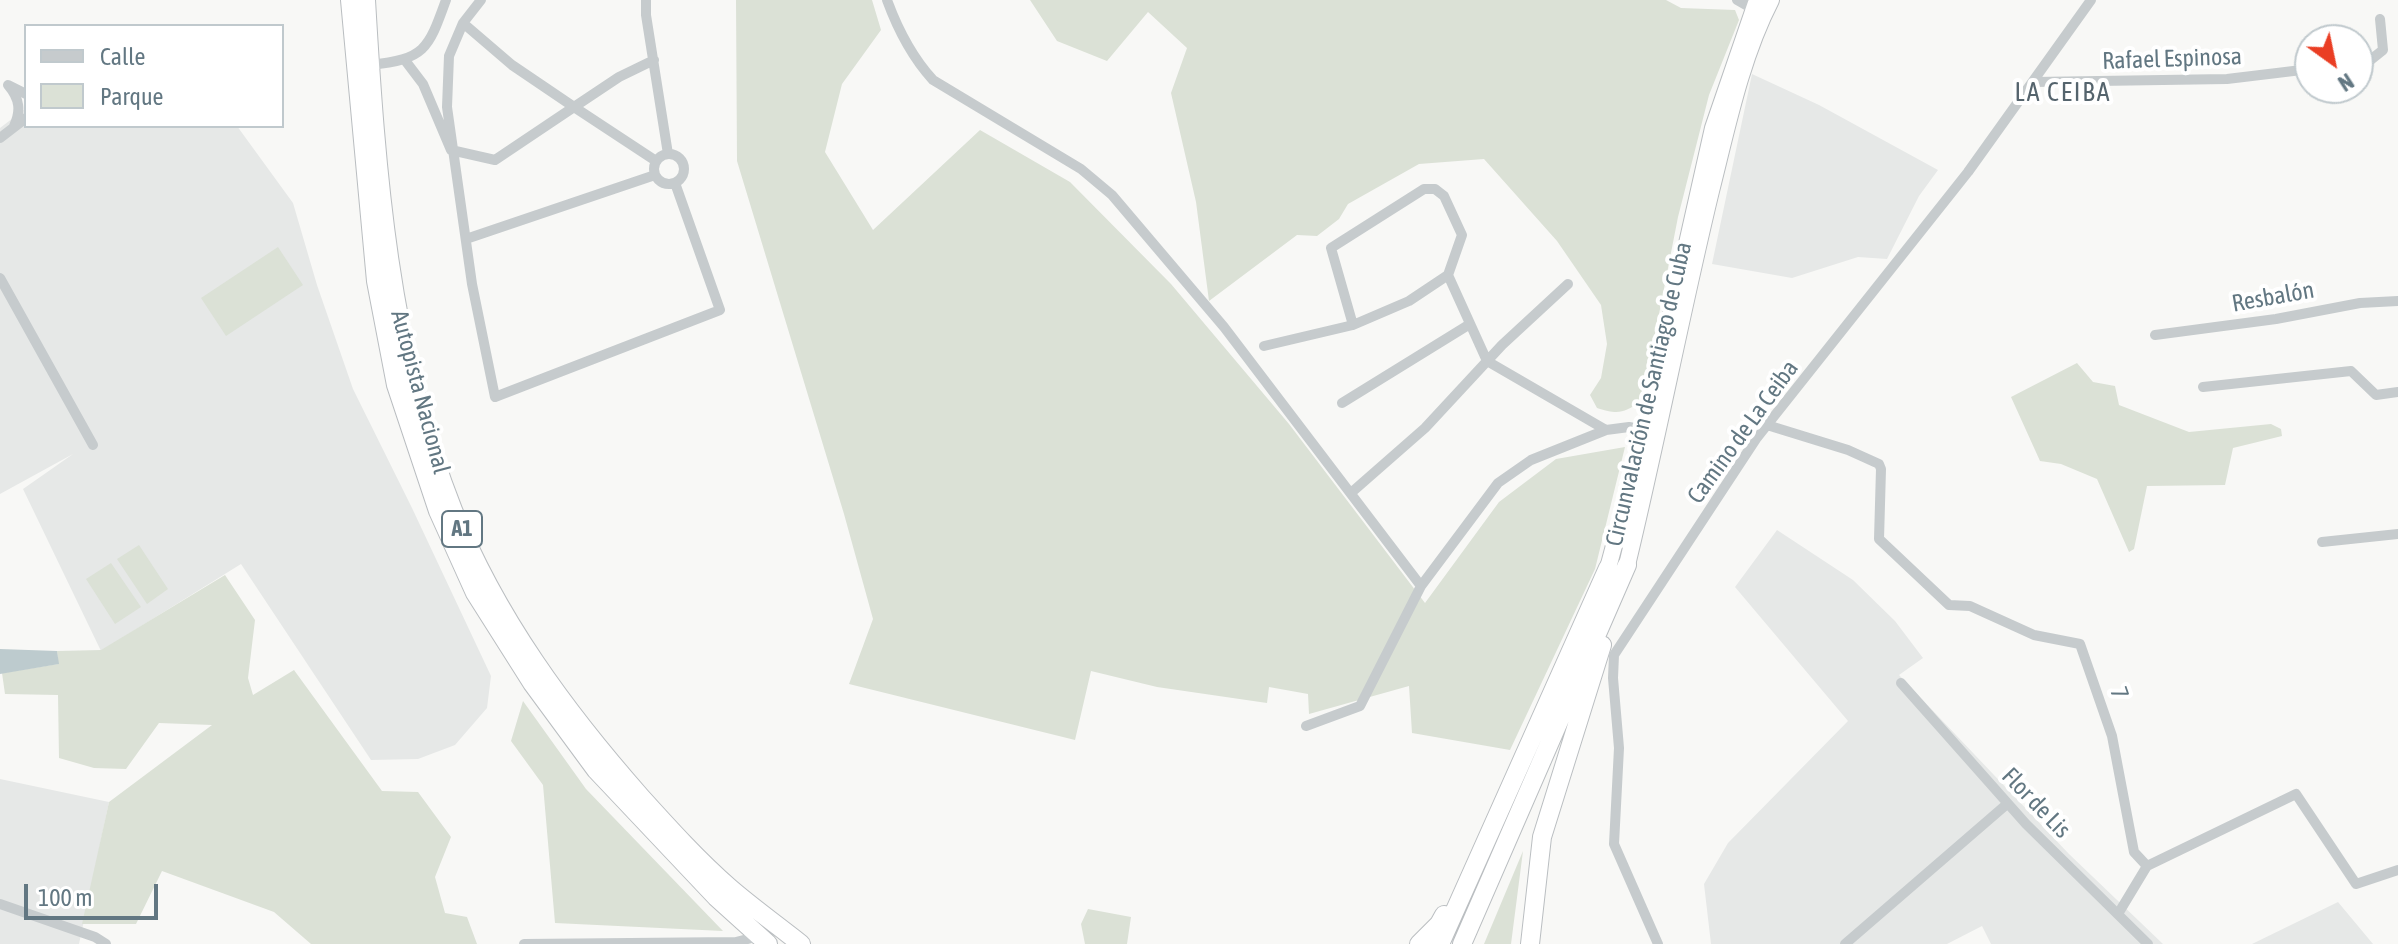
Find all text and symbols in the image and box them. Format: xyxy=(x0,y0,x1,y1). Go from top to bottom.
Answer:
legend xyxy=(24,24,284,128)
north arrow xyxy=(2294,24,2374,104)
street label: Rafael Espinosa xyxy=(2102,42,2242,76)
text: Calle xyxy=(100,43,145,70)
text: N xyxy=(2333,68,2359,97)
district label: LA CEIBA xyxy=(2015,77,2111,109)
text: Parque xyxy=(100,83,163,110)
street label: Circunvalación de Santiago de Cuba xyxy=(1600,239,1698,549)
street label: Resbalón xyxy=(2230,276,2316,318)
street label: Autopista Nacional xyxy=(384,307,456,477)
street label: Camino de La Ceiba xyxy=(1681,355,1805,509)
road number: A1 xyxy=(442,511,482,547)
street label: 7 xyxy=(2104,683,2134,703)
street label: Flor de Lis xyxy=(1996,762,2076,844)
scale bar xyxy=(28,868,162,918)
text: 100 m xyxy=(38,884,92,911)

